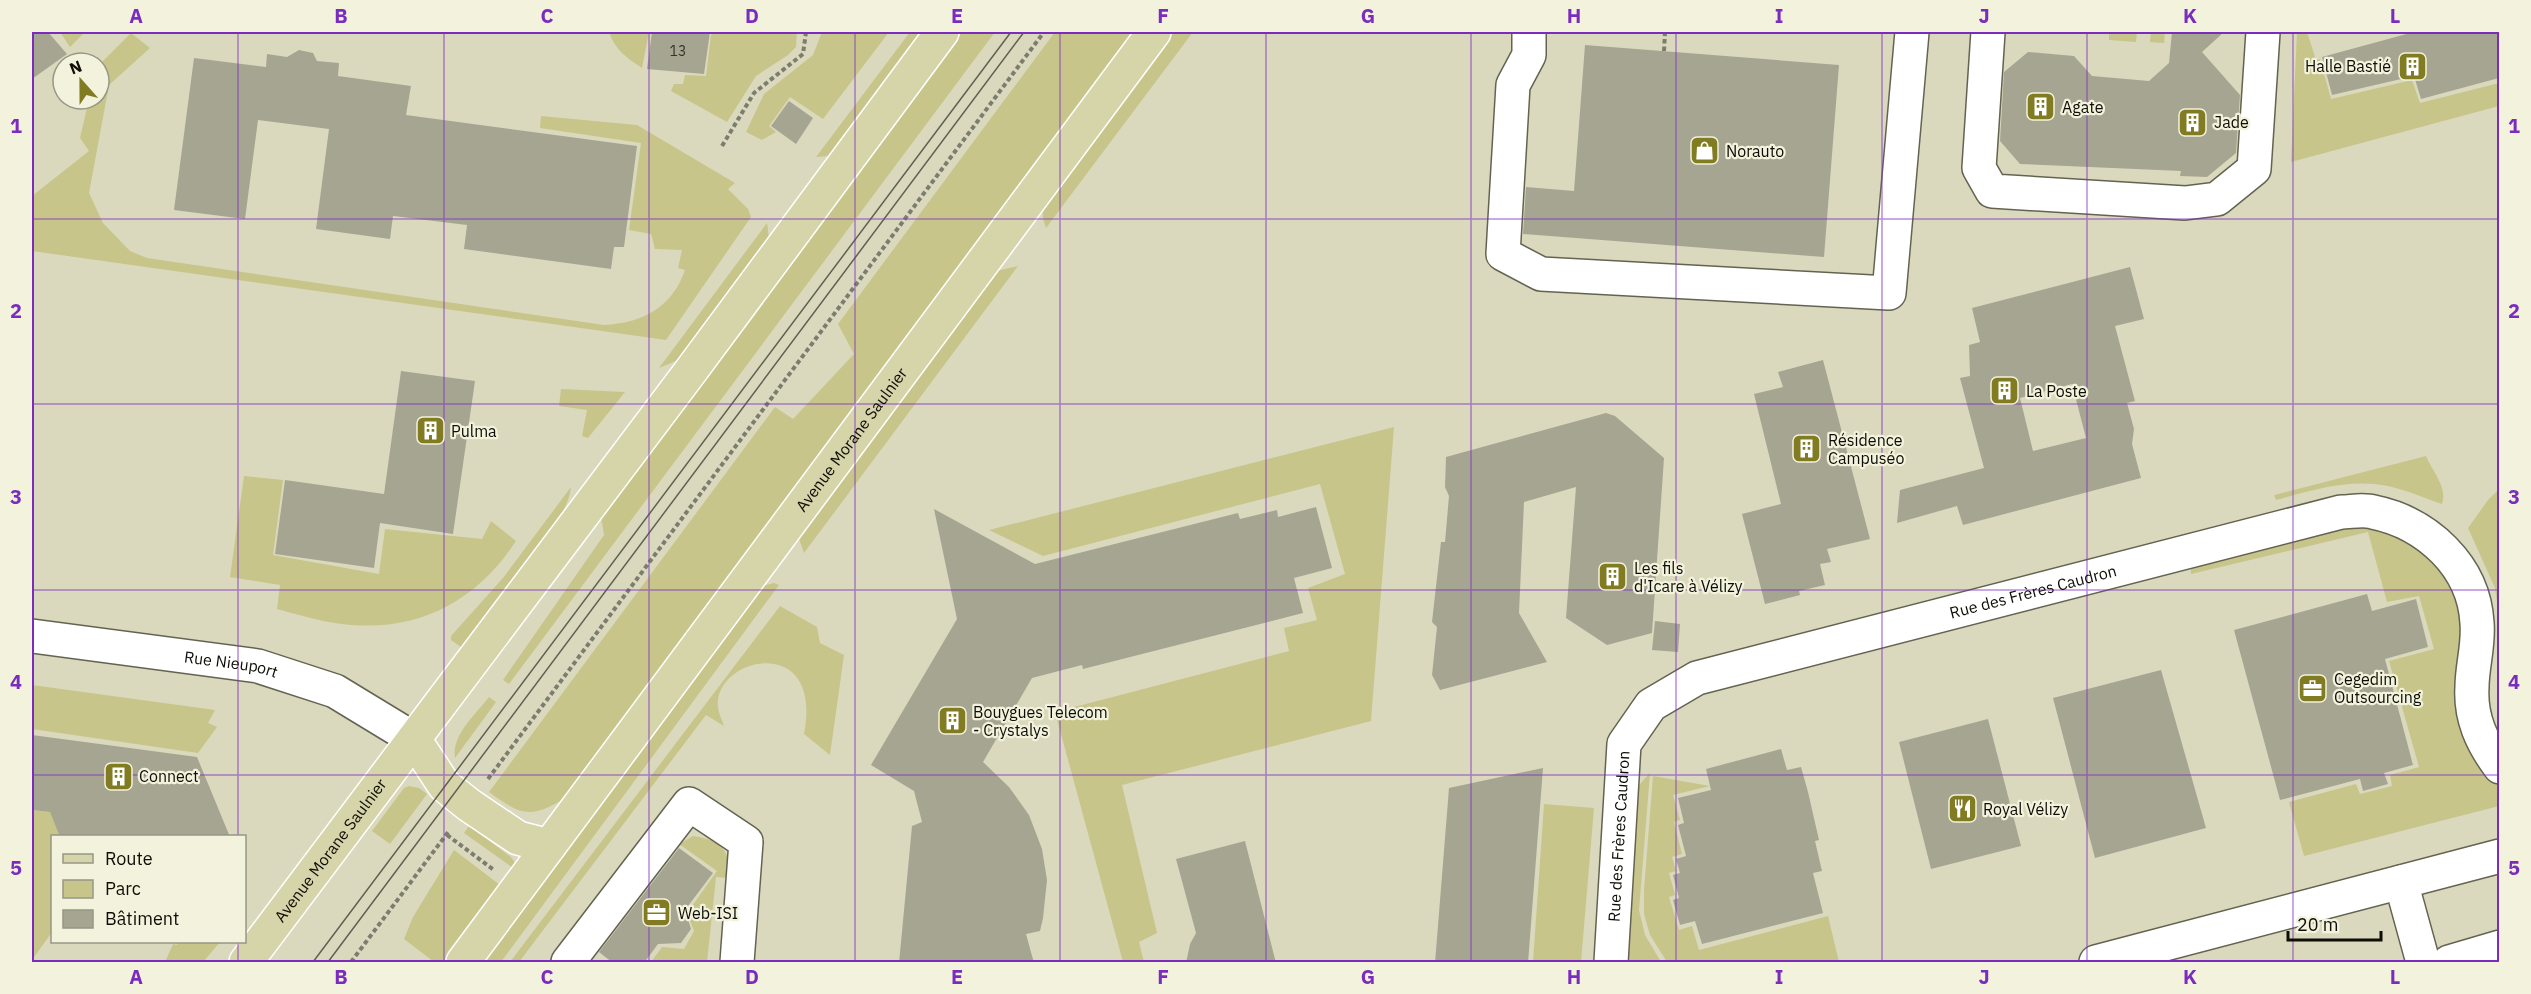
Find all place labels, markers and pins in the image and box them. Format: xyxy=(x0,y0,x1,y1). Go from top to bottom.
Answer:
building icon: Halle Bastié xyxy=(2396,50,2428,82)
place label: Halle Bastié xyxy=(2305,56,2391,76)
building icon: Agate xyxy=(2025,91,2057,123)
place label: Agate xyxy=(2062,97,2104,117)
building icon: Jade xyxy=(2177,106,2209,138)
place label: Jade xyxy=(2214,112,2249,132)
shop icon: Norauto xyxy=(1689,135,1721,167)
place label: Norauto xyxy=(1726,141,1784,161)
building icon: La Poste xyxy=(1989,375,2021,407)
place label: La Poste xyxy=(2026,381,2087,401)
building icon: Pulma xyxy=(414,415,446,447)
place label: Pulma xyxy=(451,421,497,441)
place label: Résidence Campuséo xyxy=(1828,430,1904,468)
building icon: Résidence Campuséo xyxy=(1791,433,1823,465)
place label: Les fils d'Icare à Vélizy xyxy=(1634,558,1743,596)
building icon: Les fils d'Icare à Vélizy xyxy=(1597,561,1629,593)
place label: Cegedim Outsourcing xyxy=(2334,669,2422,707)
office icon: Cegedim Outsourcing xyxy=(2297,672,2329,704)
place label: Bouygues Telecom - Crystalys xyxy=(973,702,1108,740)
building icon: Bouygues Telecom - Crystalys xyxy=(936,705,968,737)
building icon: Connect xyxy=(102,760,134,792)
place label: Connect xyxy=(139,766,199,786)
restaurant icon: Royal Vélizy xyxy=(1946,793,1978,825)
place label: Royal Vélizy xyxy=(1983,799,2068,819)
office icon: Web-ISI xyxy=(641,897,673,929)
place label: Web-ISI xyxy=(678,903,738,923)

